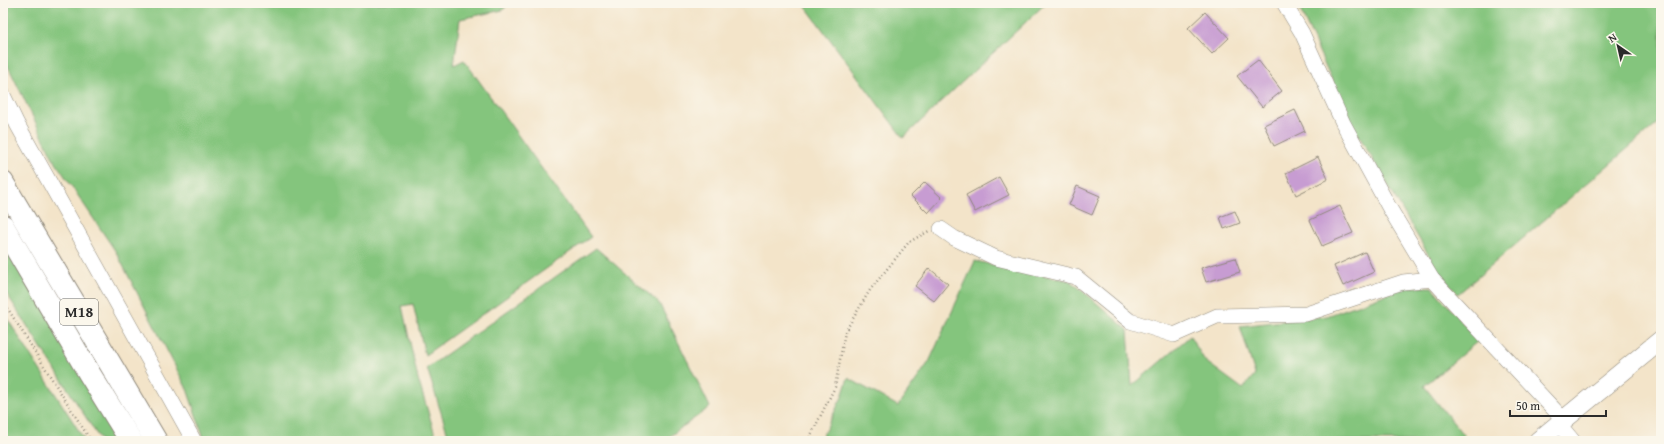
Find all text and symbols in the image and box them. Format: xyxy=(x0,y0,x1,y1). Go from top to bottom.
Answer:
north arrow xyxy=(1598,26,1638,66)
text: N xyxy=(1605,29,1620,46)
road number: M18 xyxy=(60,299,98,325)
scale bar xyxy=(1510,392,1606,418)
text: 50 m xyxy=(1516,397,1540,414)

